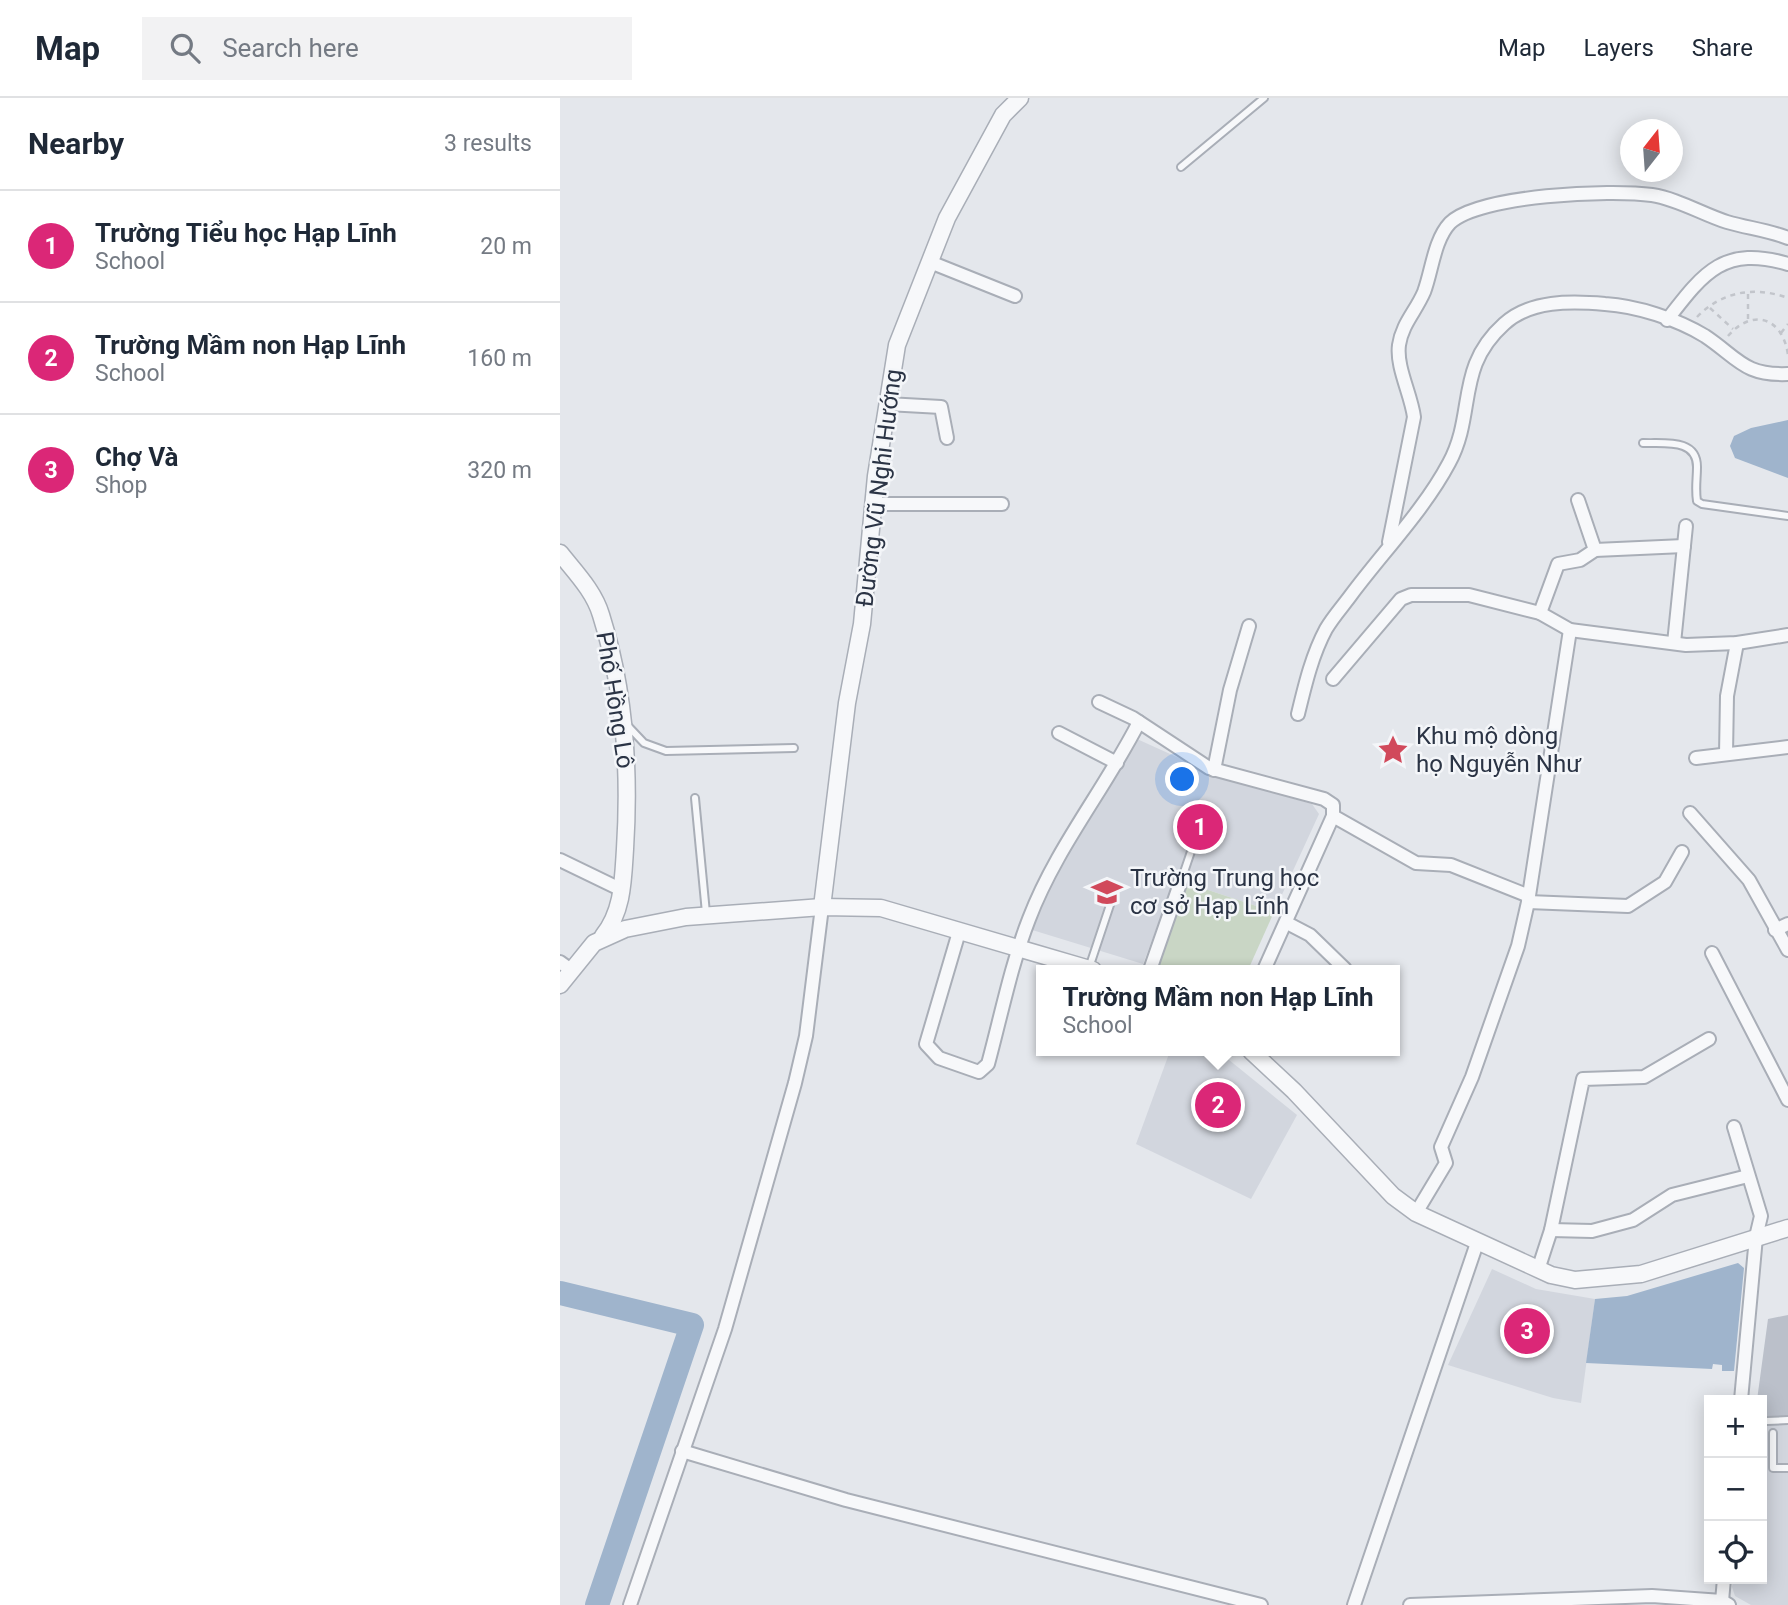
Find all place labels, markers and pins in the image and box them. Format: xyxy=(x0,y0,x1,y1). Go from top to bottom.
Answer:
place label: Khu mộ dòng họ Nguyễn Như xyxy=(1416,722,1582,778)
place icon: Khu mộ dòng họ Nguyễn Như xyxy=(1376,733,1410,767)
pin: 1 xyxy=(1177,801,1223,853)
place label: Trường Trung học cơ sở Hạp Lĩnh xyxy=(1130,864,1319,920)
school or university icon: Trường Trung học cơ sở Hạp Lĩnh xyxy=(1090,875,1124,909)
pin: 2 xyxy=(1195,1079,1241,1131)
pin: 3 xyxy=(1504,1305,1550,1357)

